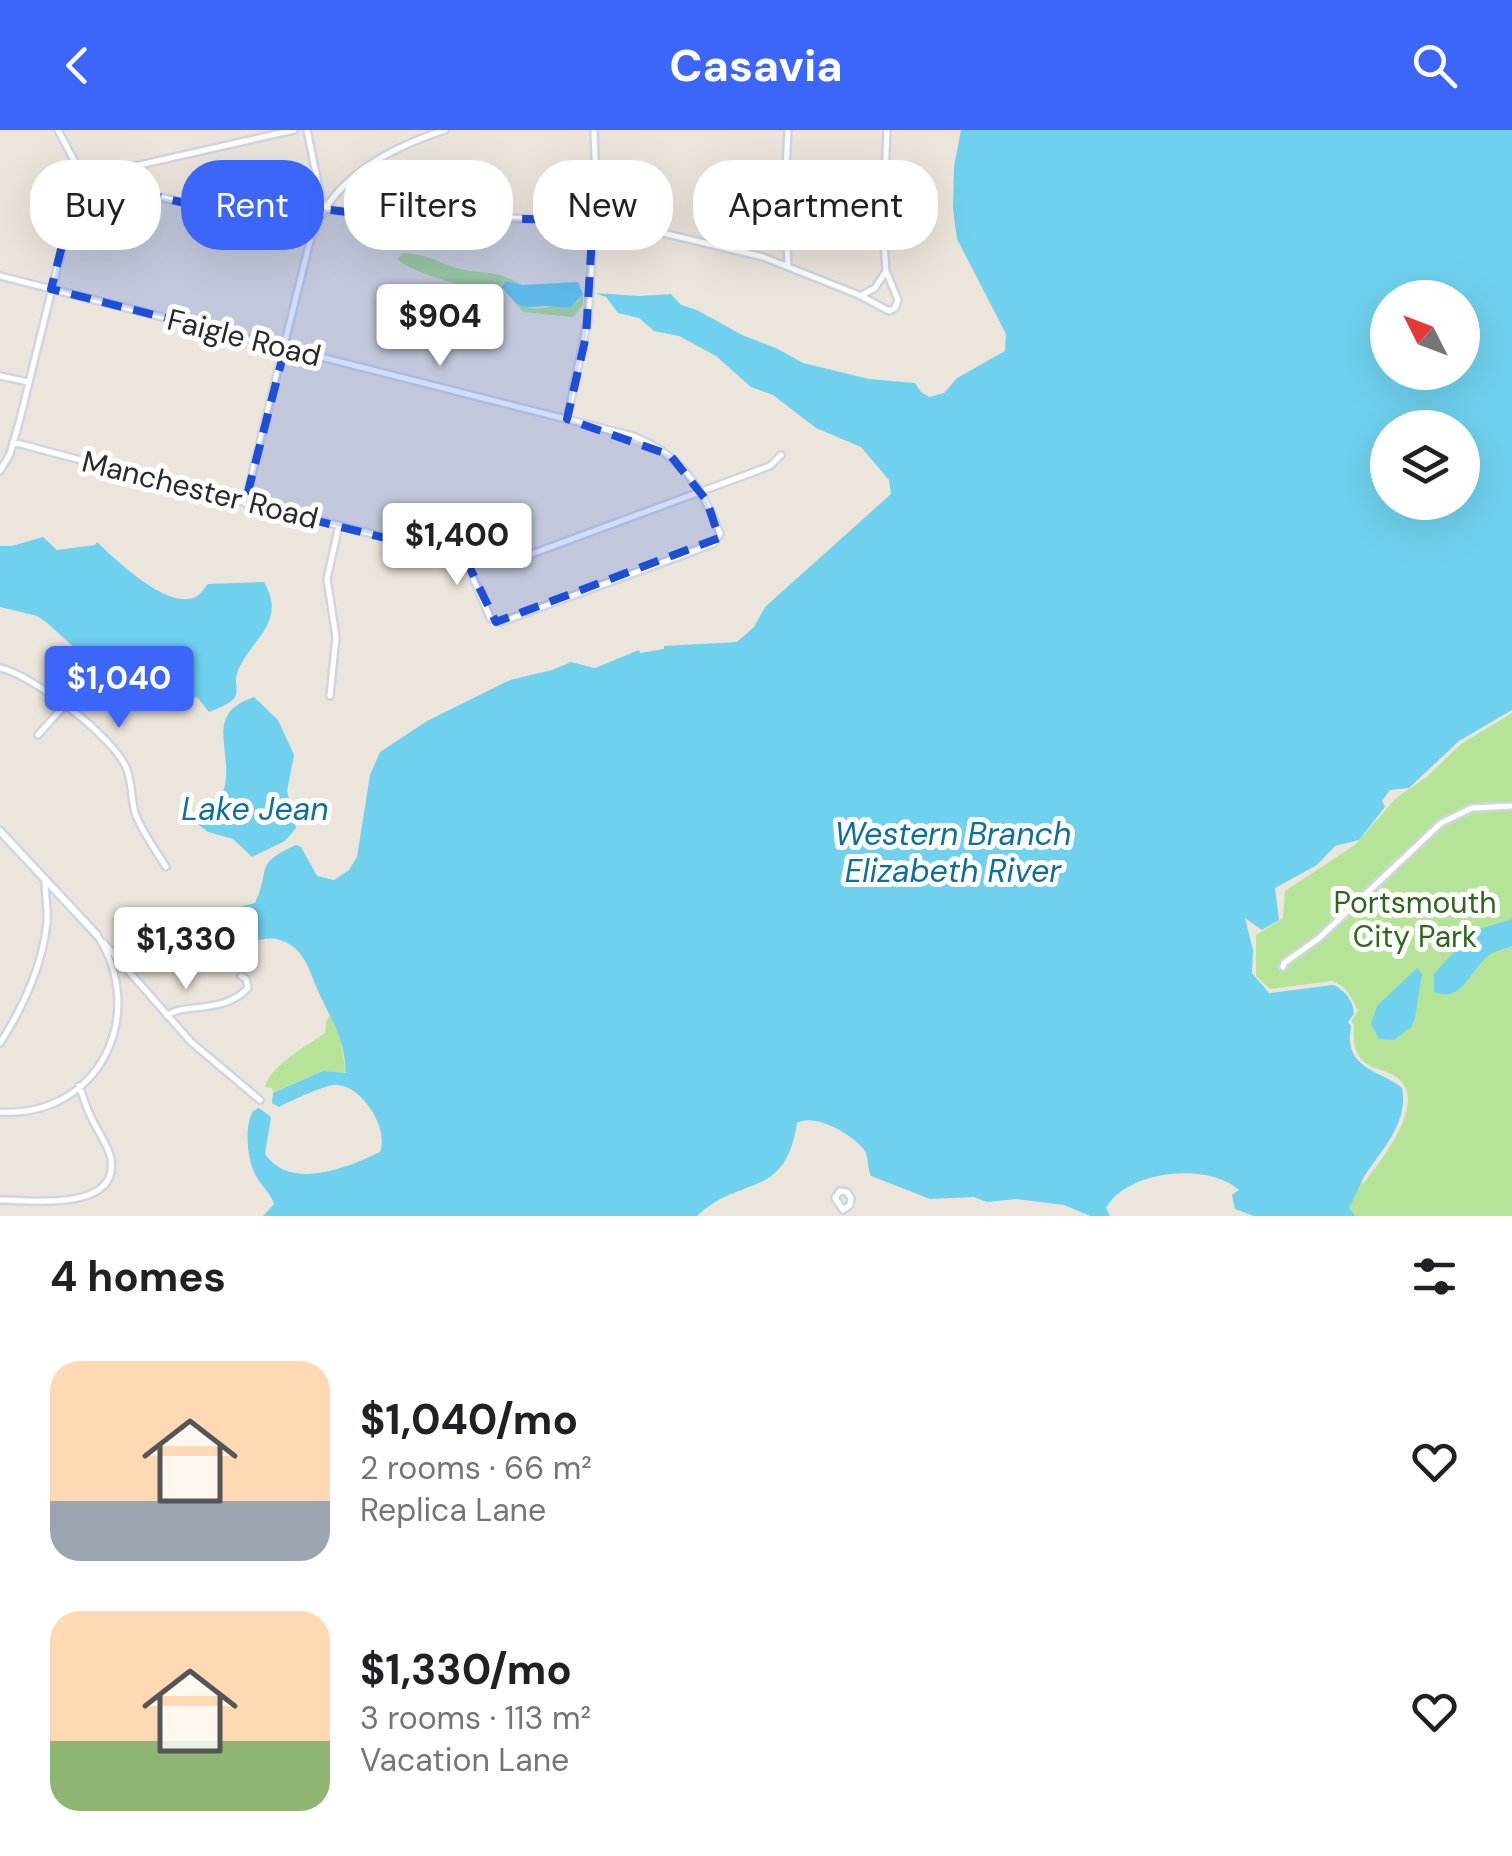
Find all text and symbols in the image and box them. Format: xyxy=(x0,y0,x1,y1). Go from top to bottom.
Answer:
text: Casavia xyxy=(669,36,843,95)
icon: back xyxy=(50,38,105,93)
icon: search xyxy=(1407,38,1462,93)
chip: Buy xyxy=(30,160,161,250)
chip: Rent xyxy=(181,160,324,250)
chip: Filters xyxy=(344,160,513,250)
chip: New xyxy=(533,160,673,250)
chip: Apartment xyxy=(693,160,938,250)
north arrow xyxy=(1370,280,1480,390)
map controls xyxy=(1370,280,1480,520)
pin: $904 xyxy=(381,284,499,369)
text: $904 xyxy=(399,295,481,337)
street label: Faigle Road xyxy=(163,300,325,375)
button: layers xyxy=(1370,410,1480,520)
street label: Manchester Road xyxy=(78,441,322,538)
pin: $1,400 xyxy=(376,503,538,588)
text: $1,400 xyxy=(405,514,509,556)
pin: $1,040 xyxy=(38,646,200,731)
text: $1,040 xyxy=(67,657,171,699)
water label: Lake Jean xyxy=(181,788,329,830)
water label: Western Branch Elizabeth River xyxy=(835,813,1071,892)
park label: Portsmouth City Park xyxy=(1334,883,1496,956)
pin: $1,330 xyxy=(105,907,267,992)
text: $1,330 xyxy=(136,918,236,960)
text: 4 homes xyxy=(50,1249,226,1304)
icon: filters xyxy=(1407,1249,1462,1304)
text: $1,040/mo xyxy=(360,1392,578,1447)
icon: home xyxy=(130,1401,250,1521)
icon: heart xyxy=(1407,1434,1462,1489)
text: 2 rooms · 66 m² xyxy=(360,1447,592,1489)
text: Replica Lane xyxy=(360,1489,546,1531)
text: $1,330/mo xyxy=(360,1642,572,1697)
icon: home xyxy=(130,1651,250,1771)
icon: heart xyxy=(1407,1684,1462,1739)
text: 3 rooms · 113 m² xyxy=(360,1697,591,1739)
text: Vacation Lane xyxy=(360,1739,569,1781)

